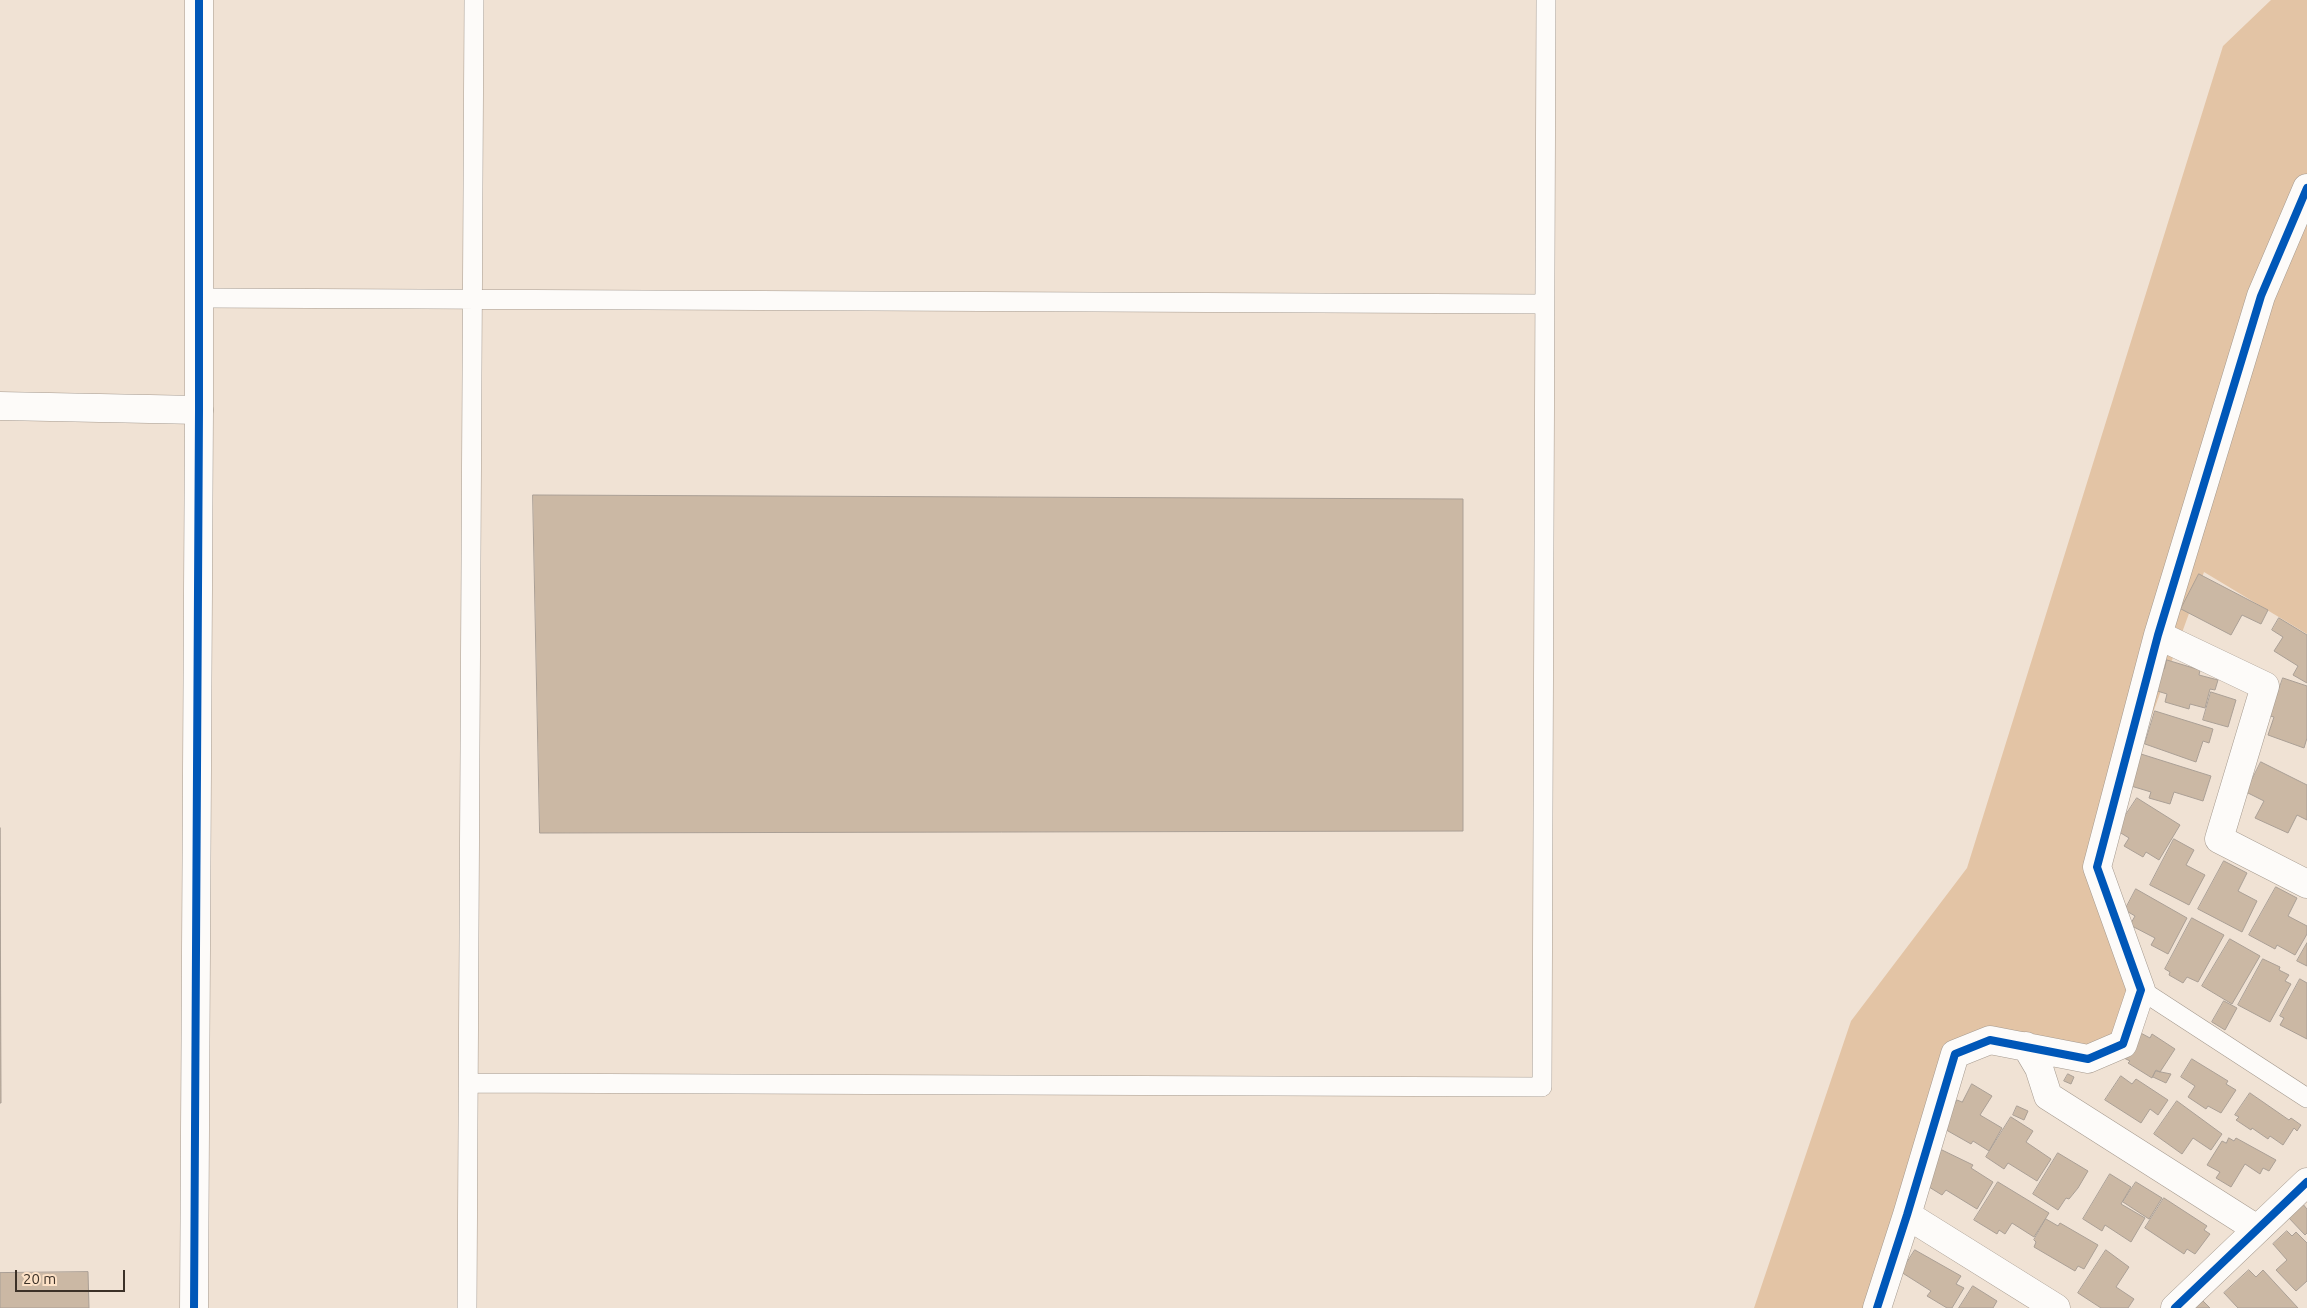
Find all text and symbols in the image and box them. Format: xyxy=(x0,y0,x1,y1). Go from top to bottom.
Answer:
scale bar xyxy=(18,1260,128,1292)
text: 20 m xyxy=(23,1270,56,1287)

